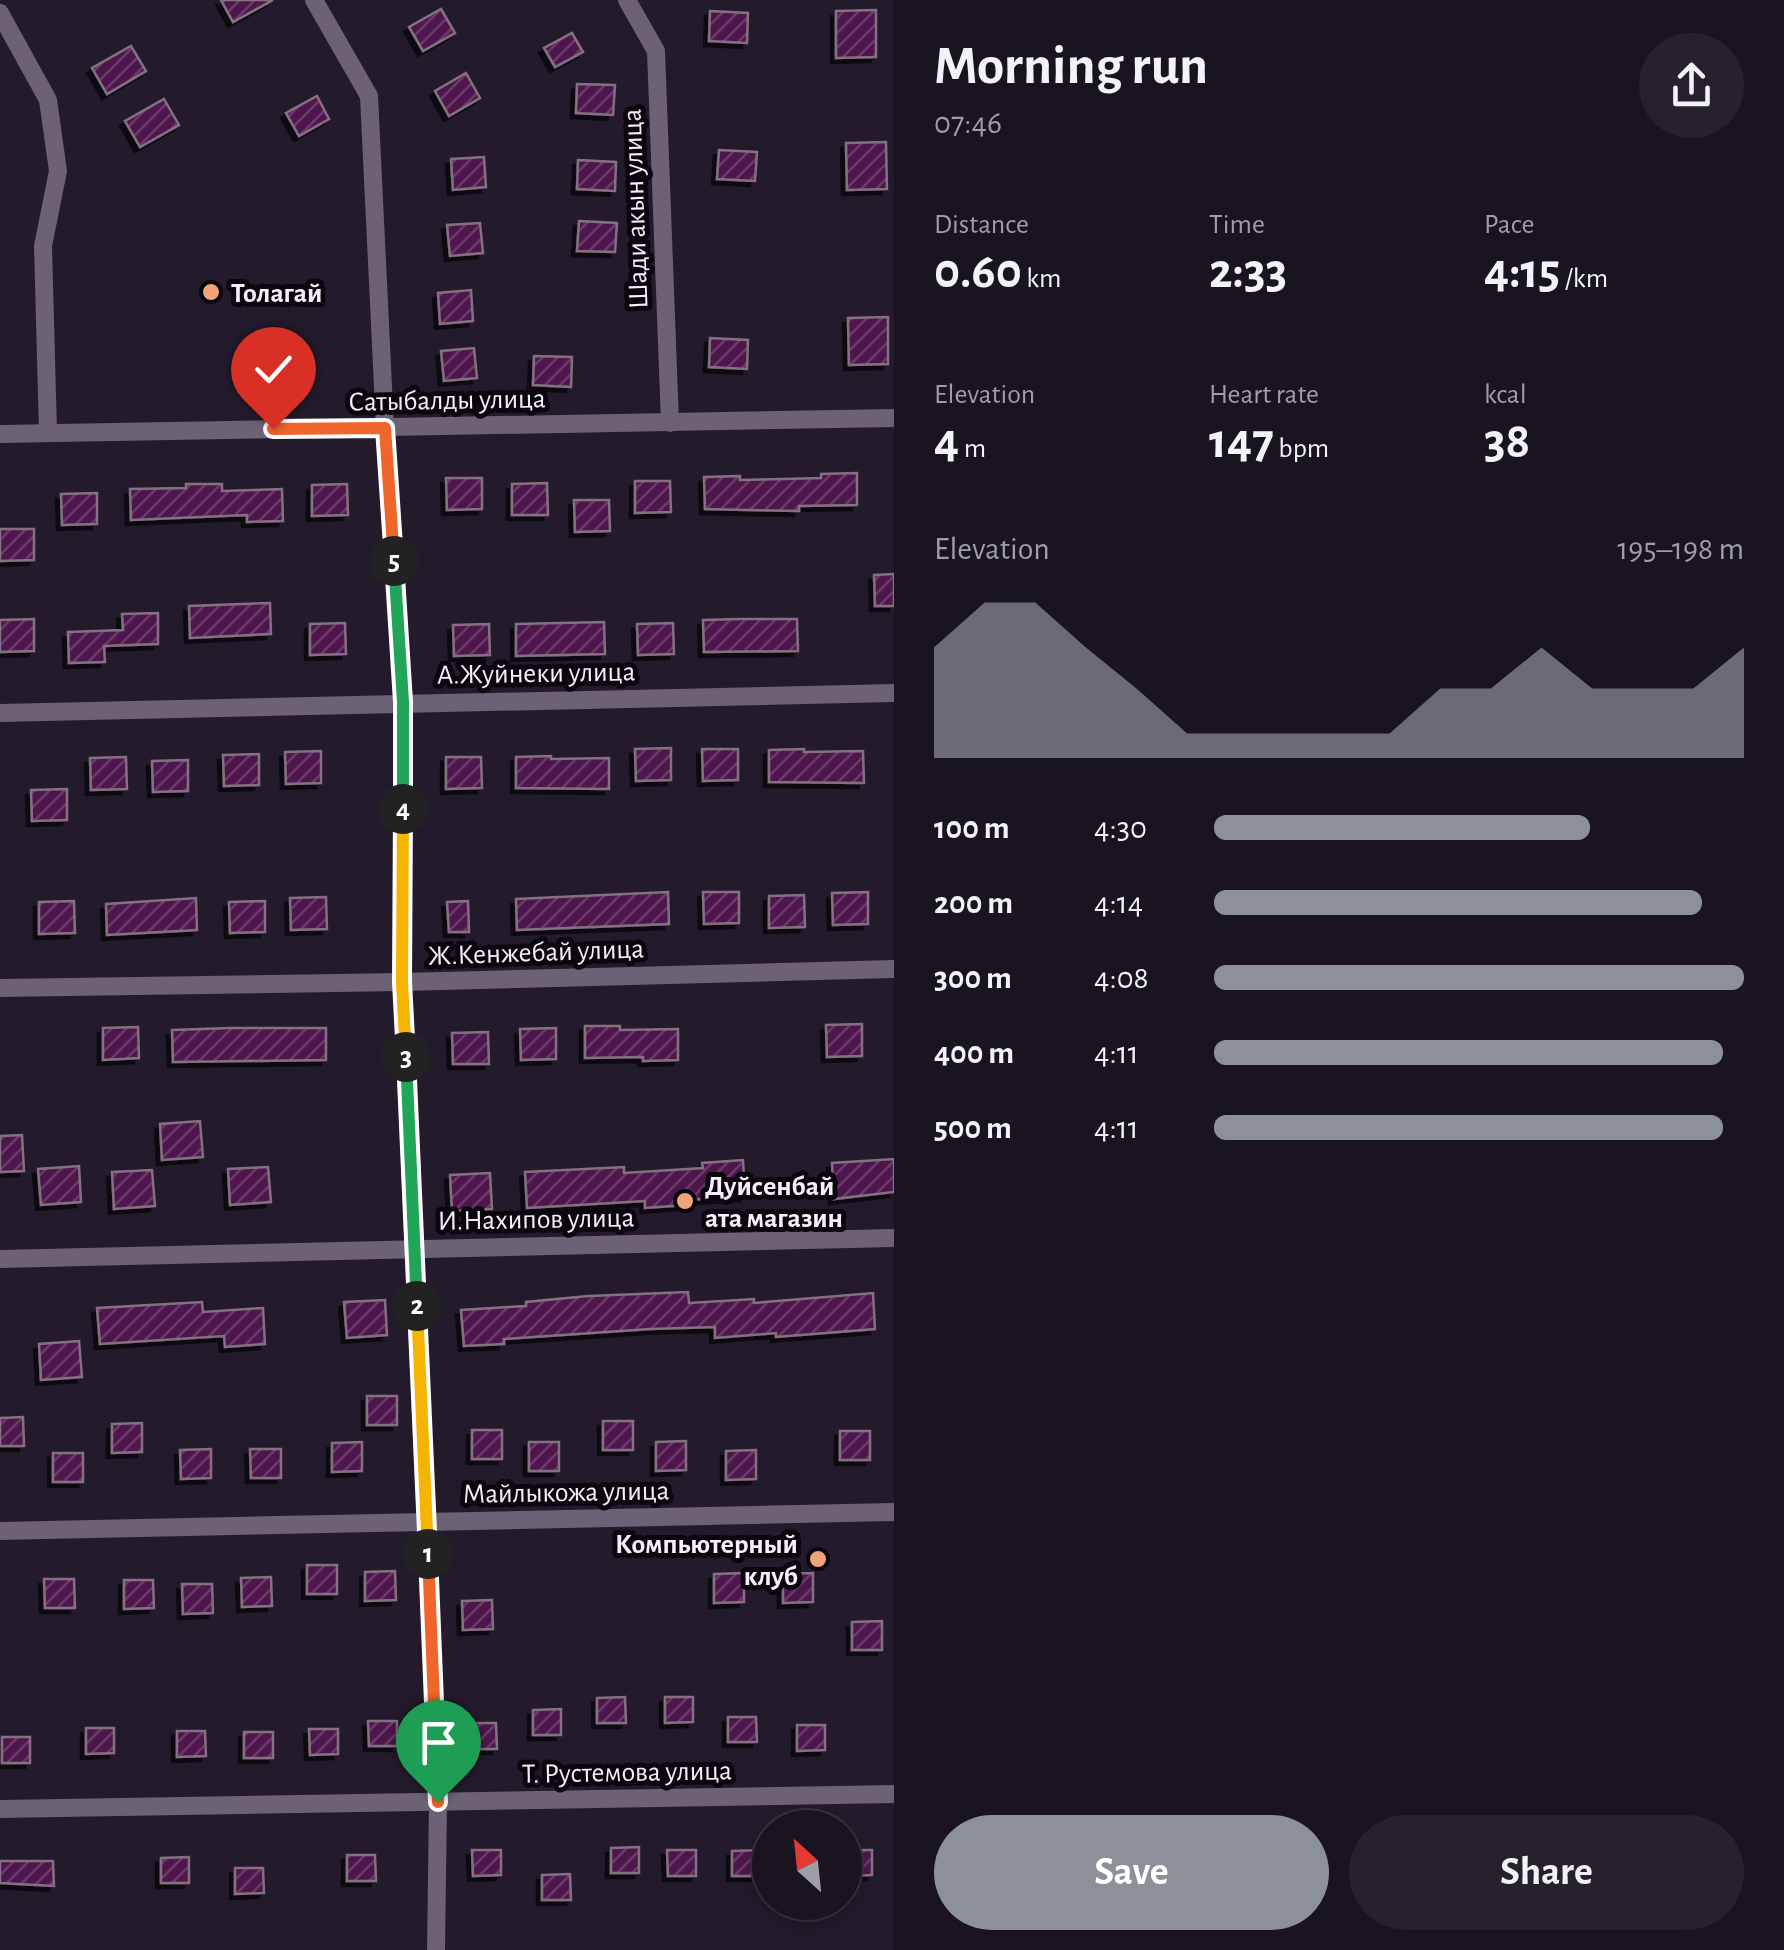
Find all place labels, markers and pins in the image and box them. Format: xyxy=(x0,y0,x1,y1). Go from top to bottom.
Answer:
place label: Толагай xyxy=(231,280,322,308)
marker: Толагай xyxy=(200,281,222,303)
pin xyxy=(231,327,316,430)
pin: 5 xyxy=(369,536,419,586)
pin: 4 xyxy=(378,784,428,834)
pin: 3 xyxy=(381,1032,431,1082)
place label: Дуйсенбай ата магазин xyxy=(705,1173,843,1233)
marker: Дуйсенбай ата магазин xyxy=(674,1190,696,1212)
pin: 2 xyxy=(392,1281,442,1331)
pin: 1 xyxy=(403,1529,453,1579)
place label: Компьютерный клуб xyxy=(615,1531,798,1591)
marker: Компьютерный клуб xyxy=(807,1548,829,1570)
pin xyxy=(396,1700,481,1803)

